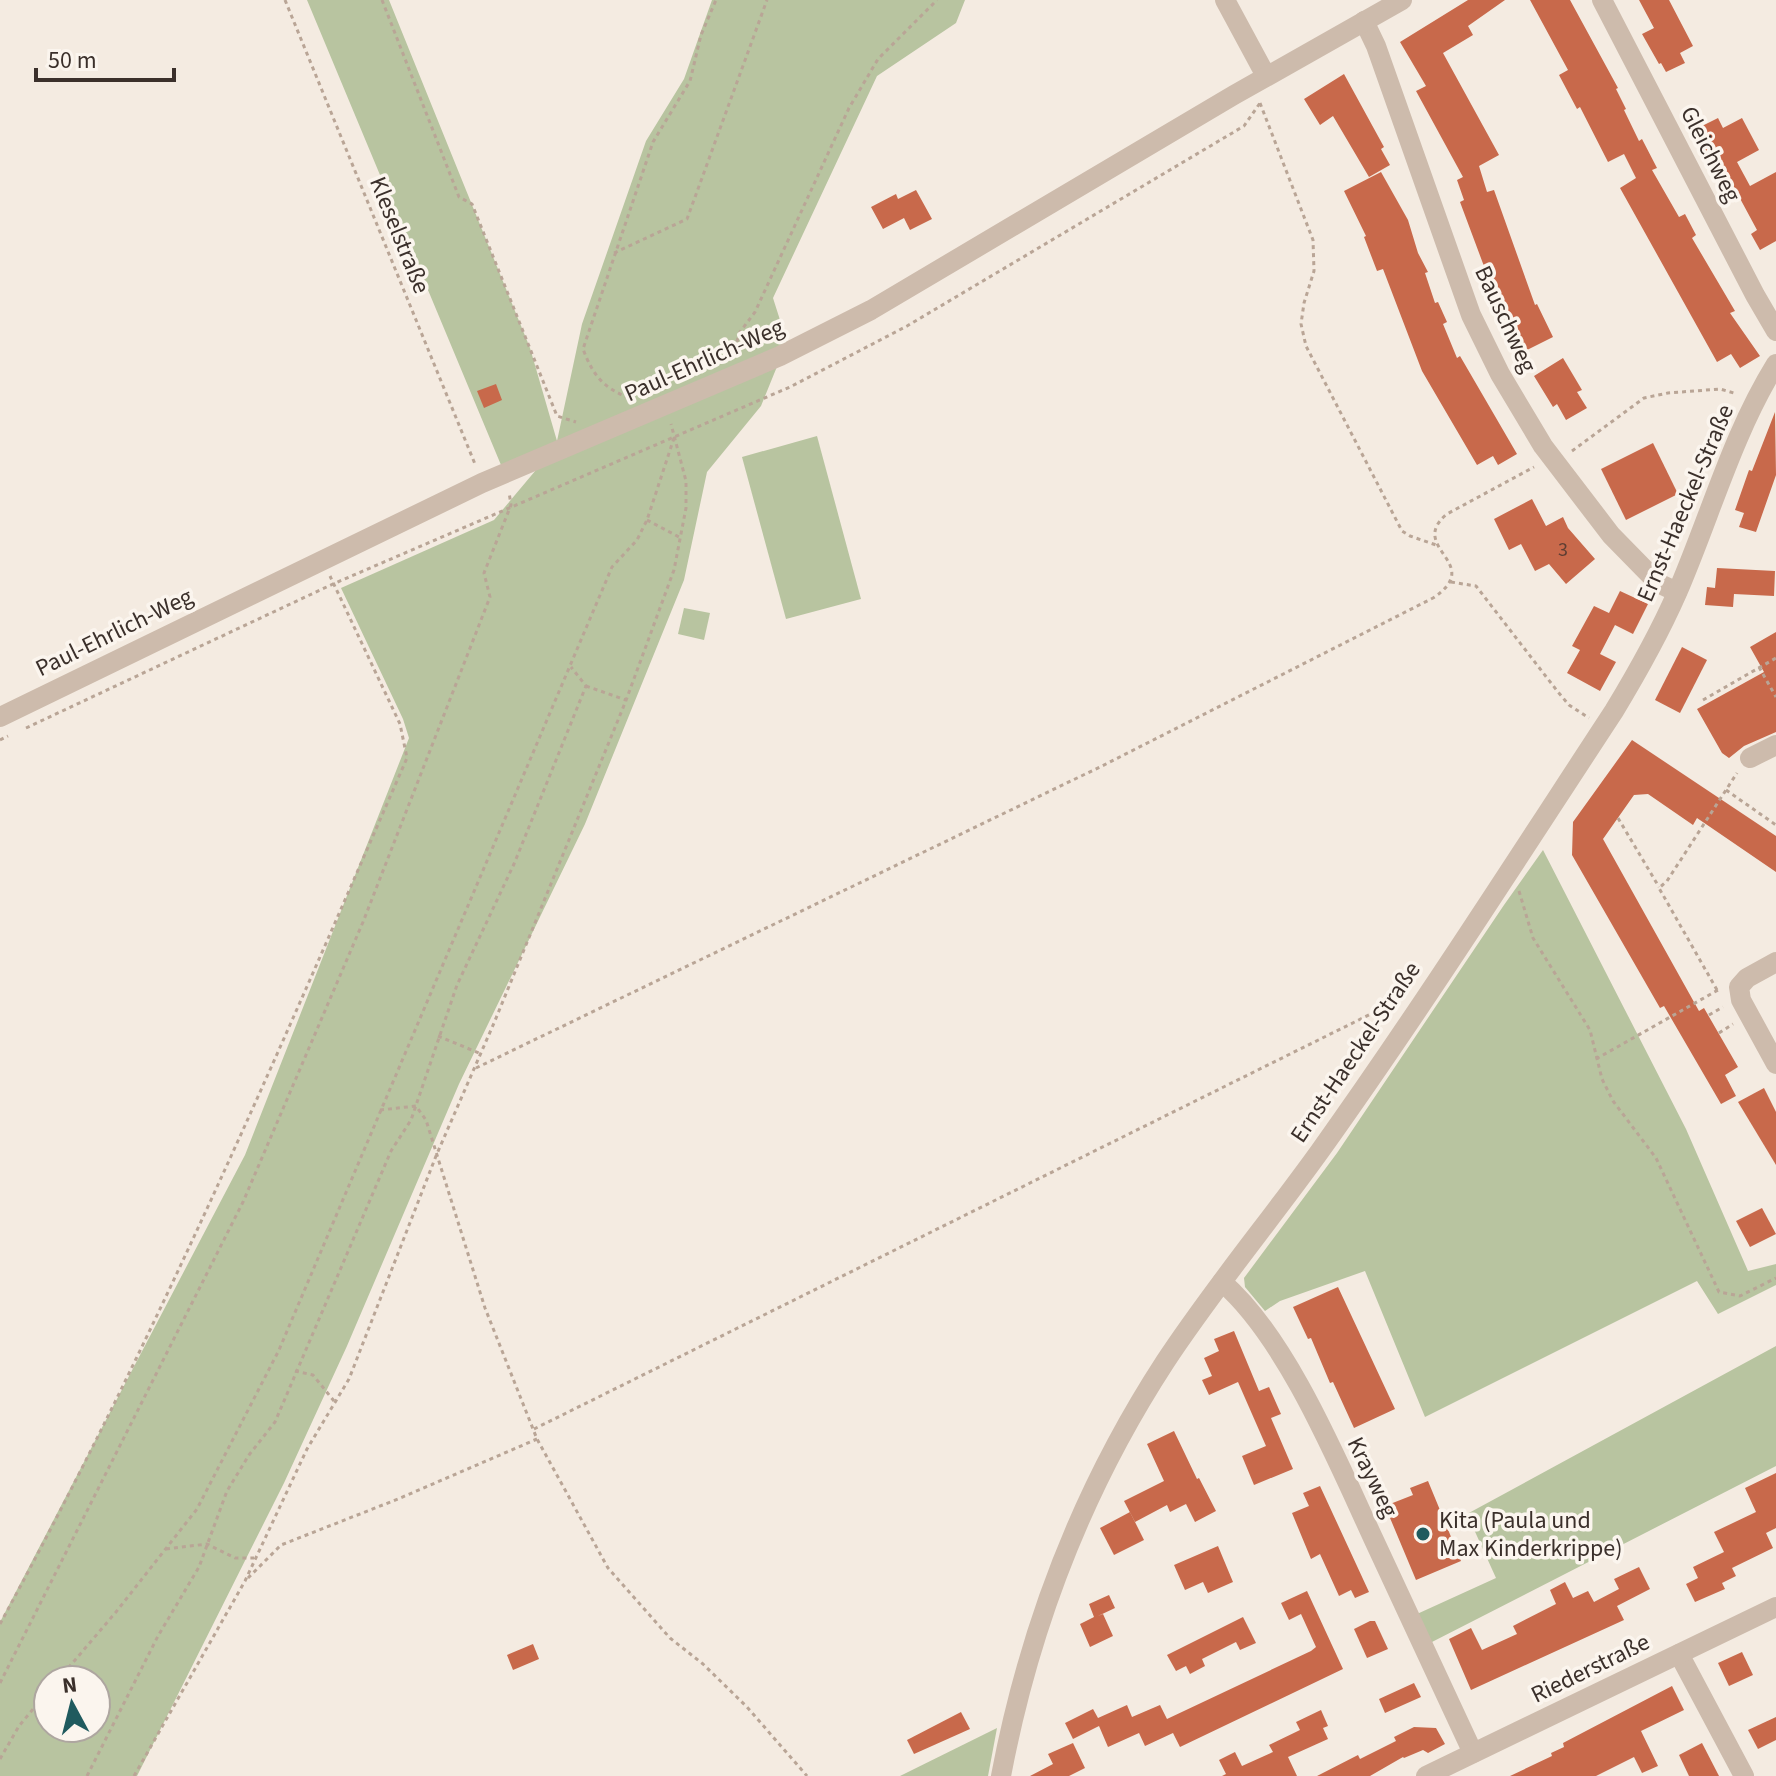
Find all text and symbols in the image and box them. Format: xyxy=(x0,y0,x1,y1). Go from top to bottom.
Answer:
scale bar xyxy=(36,32,174,82)
text: 50 m xyxy=(48,43,97,78)
street label: Gleichweg xyxy=(1671,100,1750,208)
street label: Kleselstraße xyxy=(360,171,439,299)
street label: Bauschweg xyxy=(1466,260,1546,378)
street label: Paul-Ehrlich-Weg xyxy=(619,310,790,411)
street label: Ernst-Haeckel-Straße xyxy=(1628,399,1743,607)
house number: 3 xyxy=(1558,536,1568,564)
street label: Paul-Ehrlich-Weg xyxy=(30,579,199,686)
street label: Ernst-Haeckel-Straße xyxy=(1282,955,1429,1150)
street label: Krayweg xyxy=(1338,1431,1407,1523)
place label: Kita (Paula und Max Kinderkrippe) xyxy=(1439,1503,1622,1566)
marker: Kita (Paula und Max Kinderkrippe) xyxy=(1414,1525,1432,1543)
street label: Riederstraße xyxy=(1525,1625,1656,1712)
north arrow xyxy=(32,1664,112,1744)
text: N xyxy=(60,1668,79,1702)

